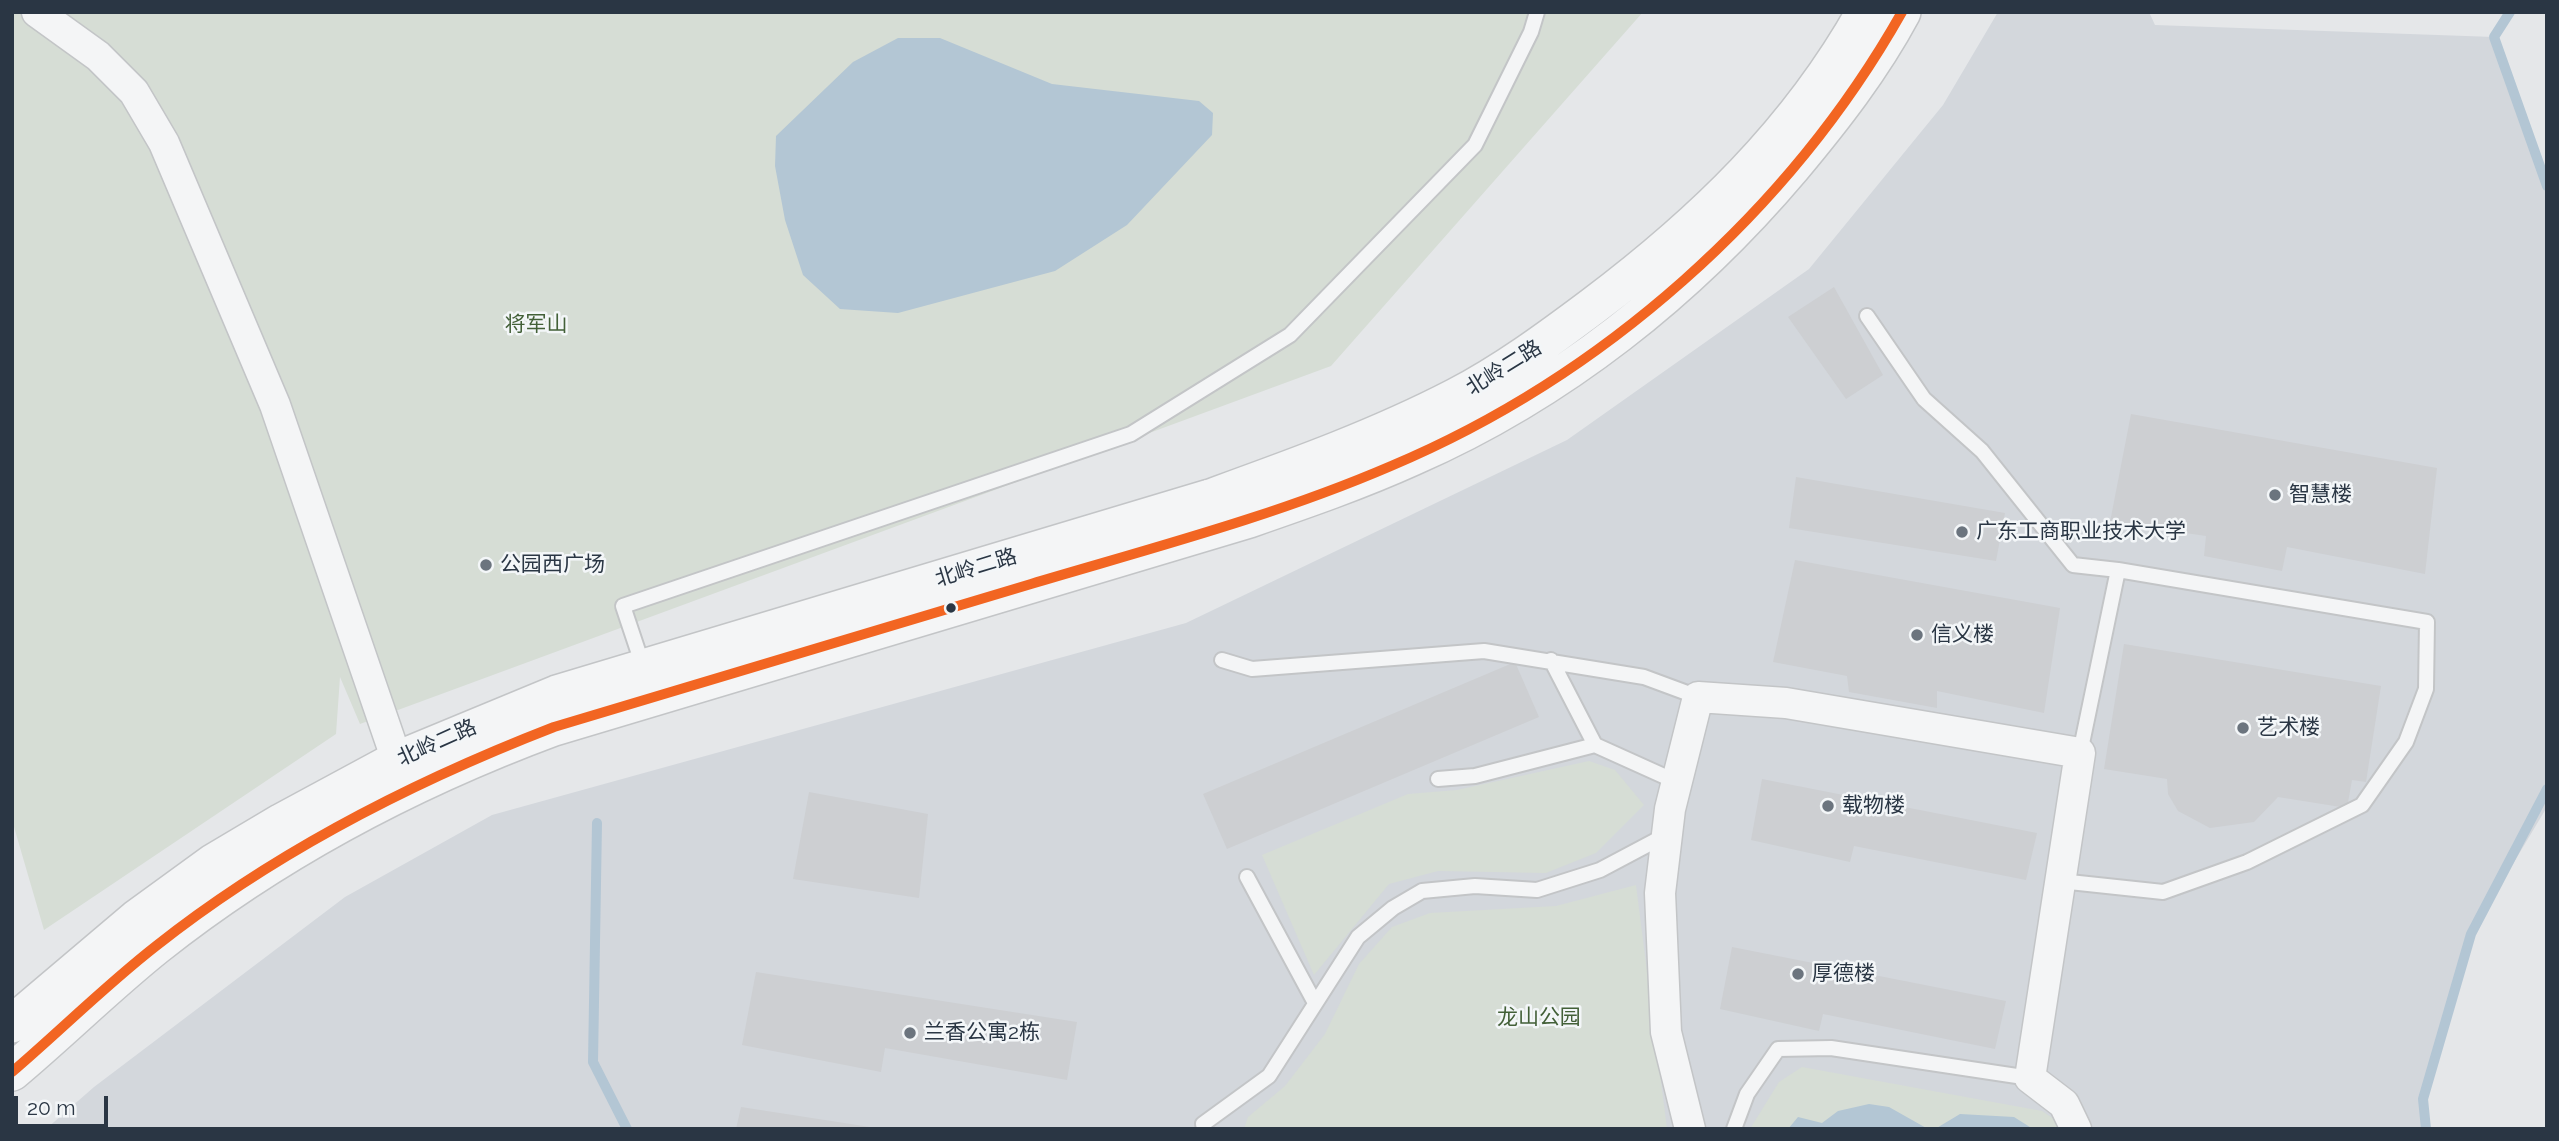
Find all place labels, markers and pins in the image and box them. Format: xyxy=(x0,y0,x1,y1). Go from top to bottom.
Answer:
place label: 智慧楼 xyxy=(2289,482,2352,508)
marker: 智慧楼 xyxy=(2267,487,2283,503)
place label: 广东工商职业技术大学 xyxy=(1976,519,2186,545)
marker: 广东工商职业技术大学 xyxy=(1954,524,1970,540)
place label: 公园西广场 xyxy=(500,552,605,578)
marker: 公园西广场 xyxy=(478,557,494,573)
unlabelled marker xyxy=(944,601,958,615)
place label: 信义楼 xyxy=(1931,622,1994,648)
marker: 信义楼 xyxy=(1909,627,1925,643)
place label: 艺术楼 xyxy=(2257,715,2320,741)
marker: 艺术楼 xyxy=(2235,720,2251,736)
place label: 载物楼 xyxy=(1842,793,1905,819)
marker: 载物楼 xyxy=(1820,798,1836,814)
place label: 厚德楼 xyxy=(1812,961,1875,987)
marker: 厚德楼 xyxy=(1790,966,1806,982)
place label: 兰香公寓2栋 xyxy=(924,1020,1040,1046)
marker: 兰香公寓2栋 xyxy=(902,1025,918,1041)

